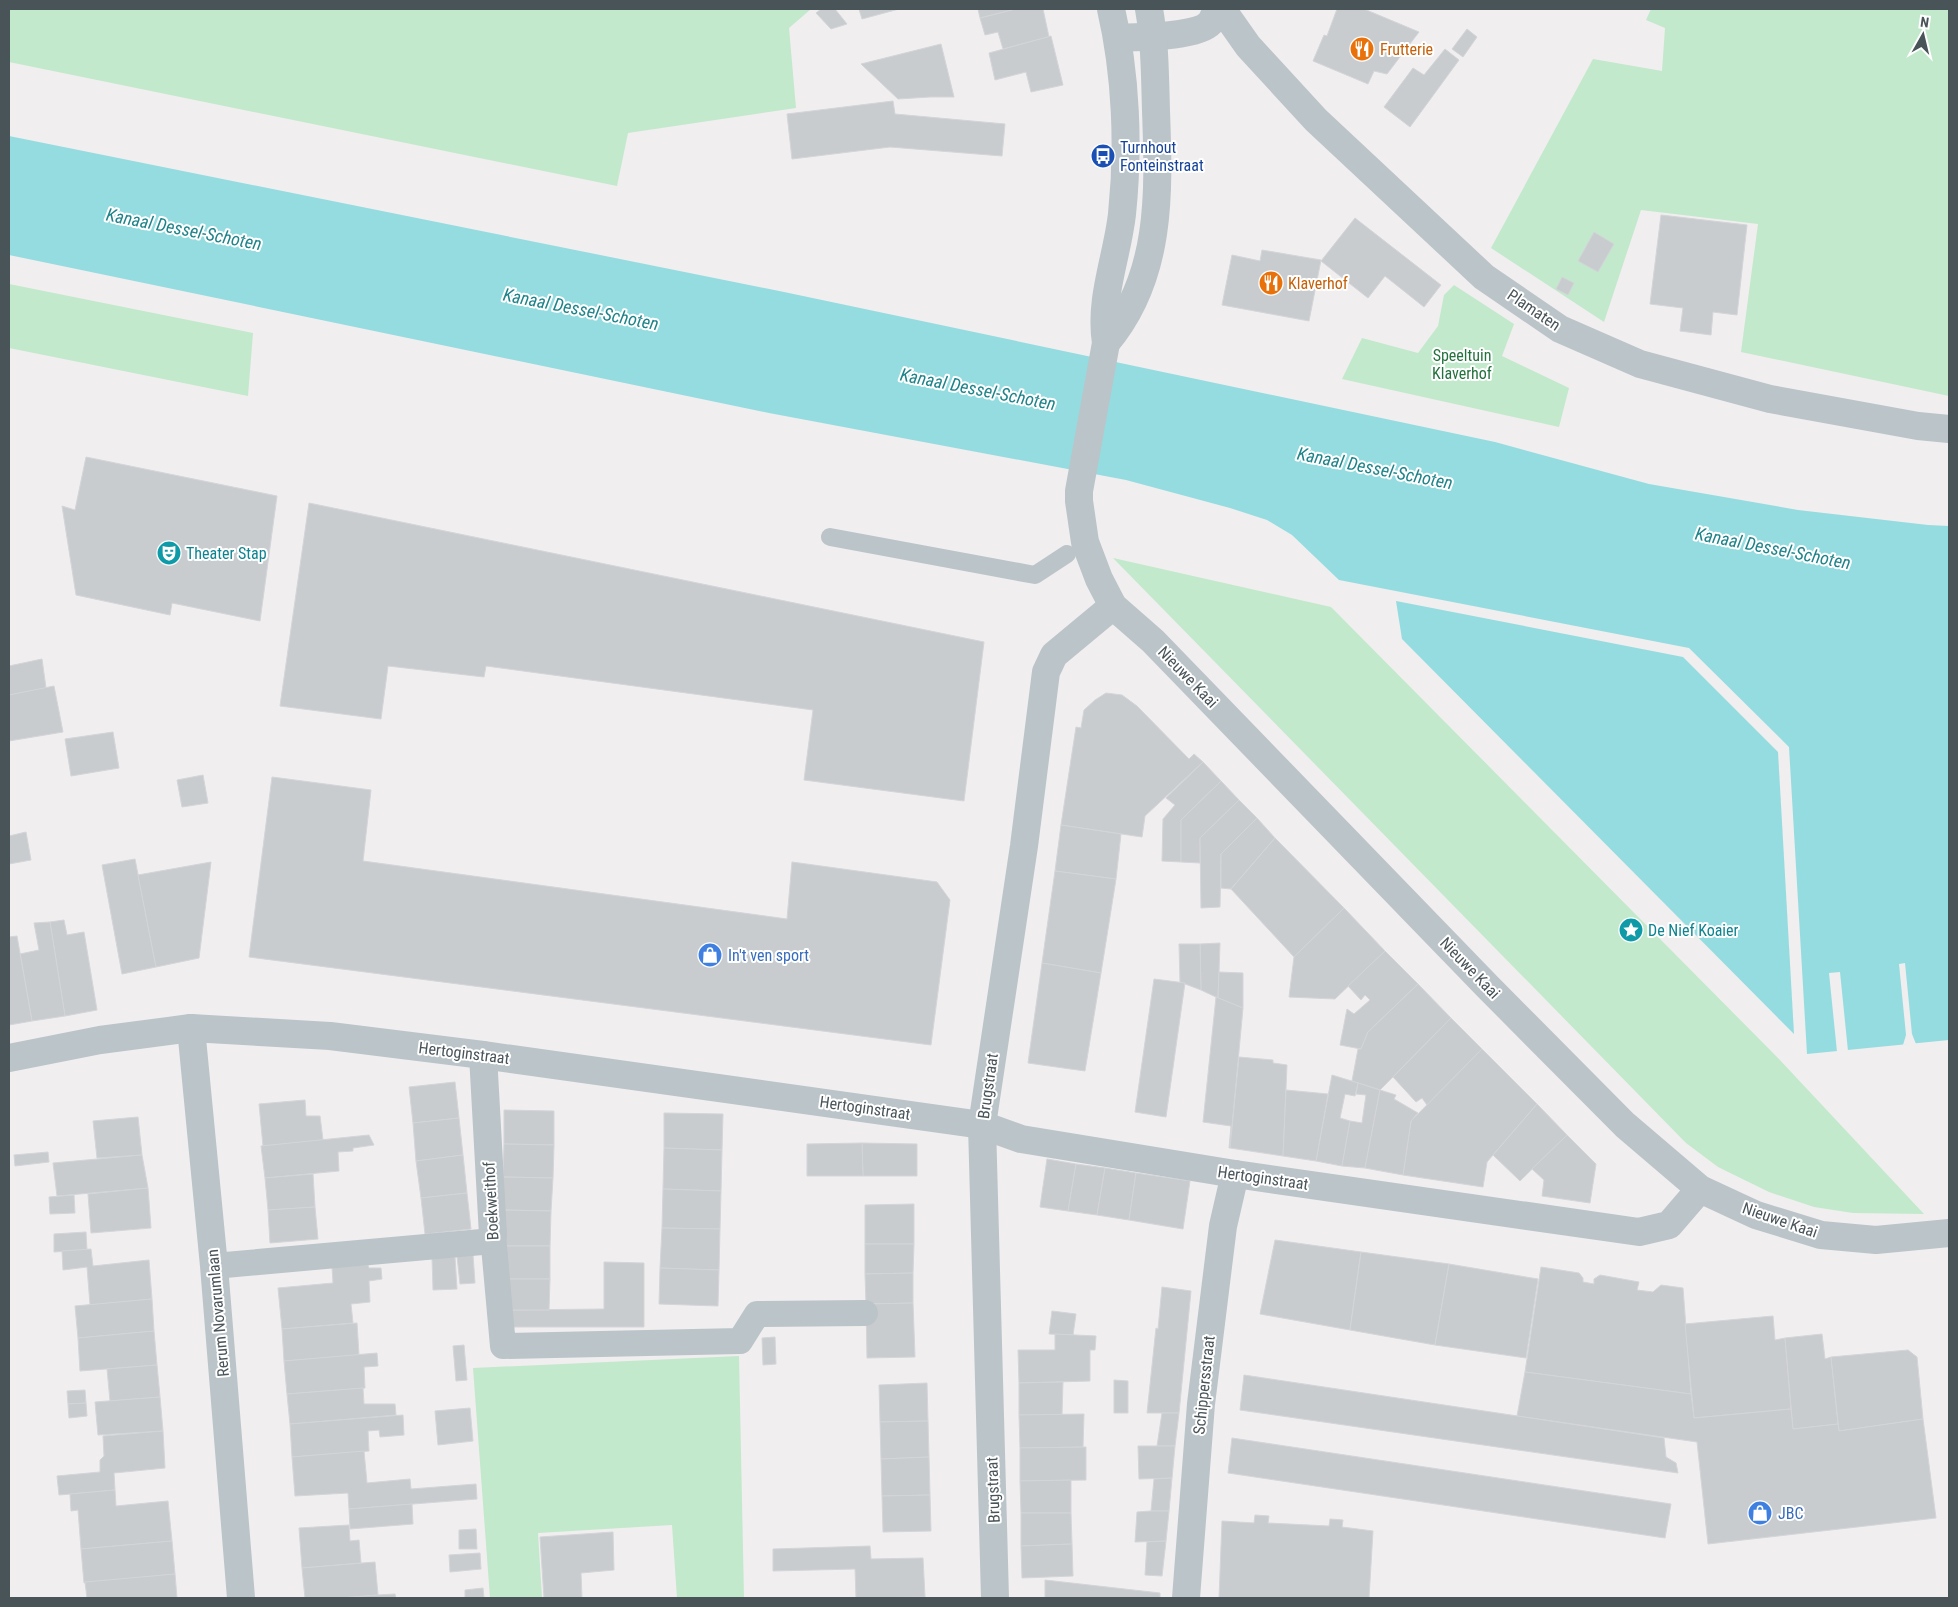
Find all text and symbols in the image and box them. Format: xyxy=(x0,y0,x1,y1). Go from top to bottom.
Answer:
north arrow xyxy=(1898,10,1948,60)
text: N xyxy=(1919,14,1930,31)
restaurant icon: Frutterie xyxy=(1349,36,1375,62)
place label: Frutterie xyxy=(1380,40,1433,59)
place label: Turnhout Fonteinstraat xyxy=(1120,138,1204,175)
bus stop icon: Turnhout Fonteinstraat xyxy=(1090,143,1116,169)
water label: Kanaal Dessel-Schoten xyxy=(104,204,264,254)
restaurant icon: Klaverhof xyxy=(1258,270,1284,296)
place label: Klaverhof xyxy=(1288,274,1348,293)
water label: Kanaal Dessel-Schoten xyxy=(501,284,661,334)
street label: Plamaten xyxy=(1504,285,1564,335)
park label: Speeltuin Klaverhof xyxy=(1432,346,1492,383)
water label: Kanaal Dessel-Schoten xyxy=(898,364,1058,414)
water label: Kanaal Dessel-Schoten xyxy=(1295,443,1455,493)
water label: Kanaal Dessel-Schoten xyxy=(1693,523,1853,573)
theatre icon: Theater Stap xyxy=(156,540,182,566)
place label: Theater Stap xyxy=(186,544,267,563)
street label: Nieuwe Kaai xyxy=(1154,642,1222,712)
place icon: De Nief Koaier xyxy=(1618,917,1644,943)
place label: De Nief Koaier xyxy=(1648,921,1739,940)
street label: Nieuwe Kaai xyxy=(1436,933,1504,1003)
shop icon: In't ven sport xyxy=(697,942,723,968)
place label: In't ven sport xyxy=(728,946,809,965)
street label: Hertoginstraat xyxy=(418,1038,511,1068)
street label: Brugstraat xyxy=(974,1052,1002,1120)
street label: Hertoginstraat xyxy=(818,1092,912,1124)
street label: Boekweithof xyxy=(479,1161,503,1241)
street label: Hertoginstraat xyxy=(1216,1162,1310,1194)
street label: Nieuwe Kaai xyxy=(1740,1198,1820,1242)
street label: Rerum Novarumlaan xyxy=(203,1248,233,1378)
street label: Schippersstraat xyxy=(1189,1334,1219,1435)
street label: Brugstraat xyxy=(982,1456,1004,1523)
shop icon: JBC xyxy=(1747,1500,1773,1526)
place label: JBC xyxy=(1778,1504,1804,1523)

